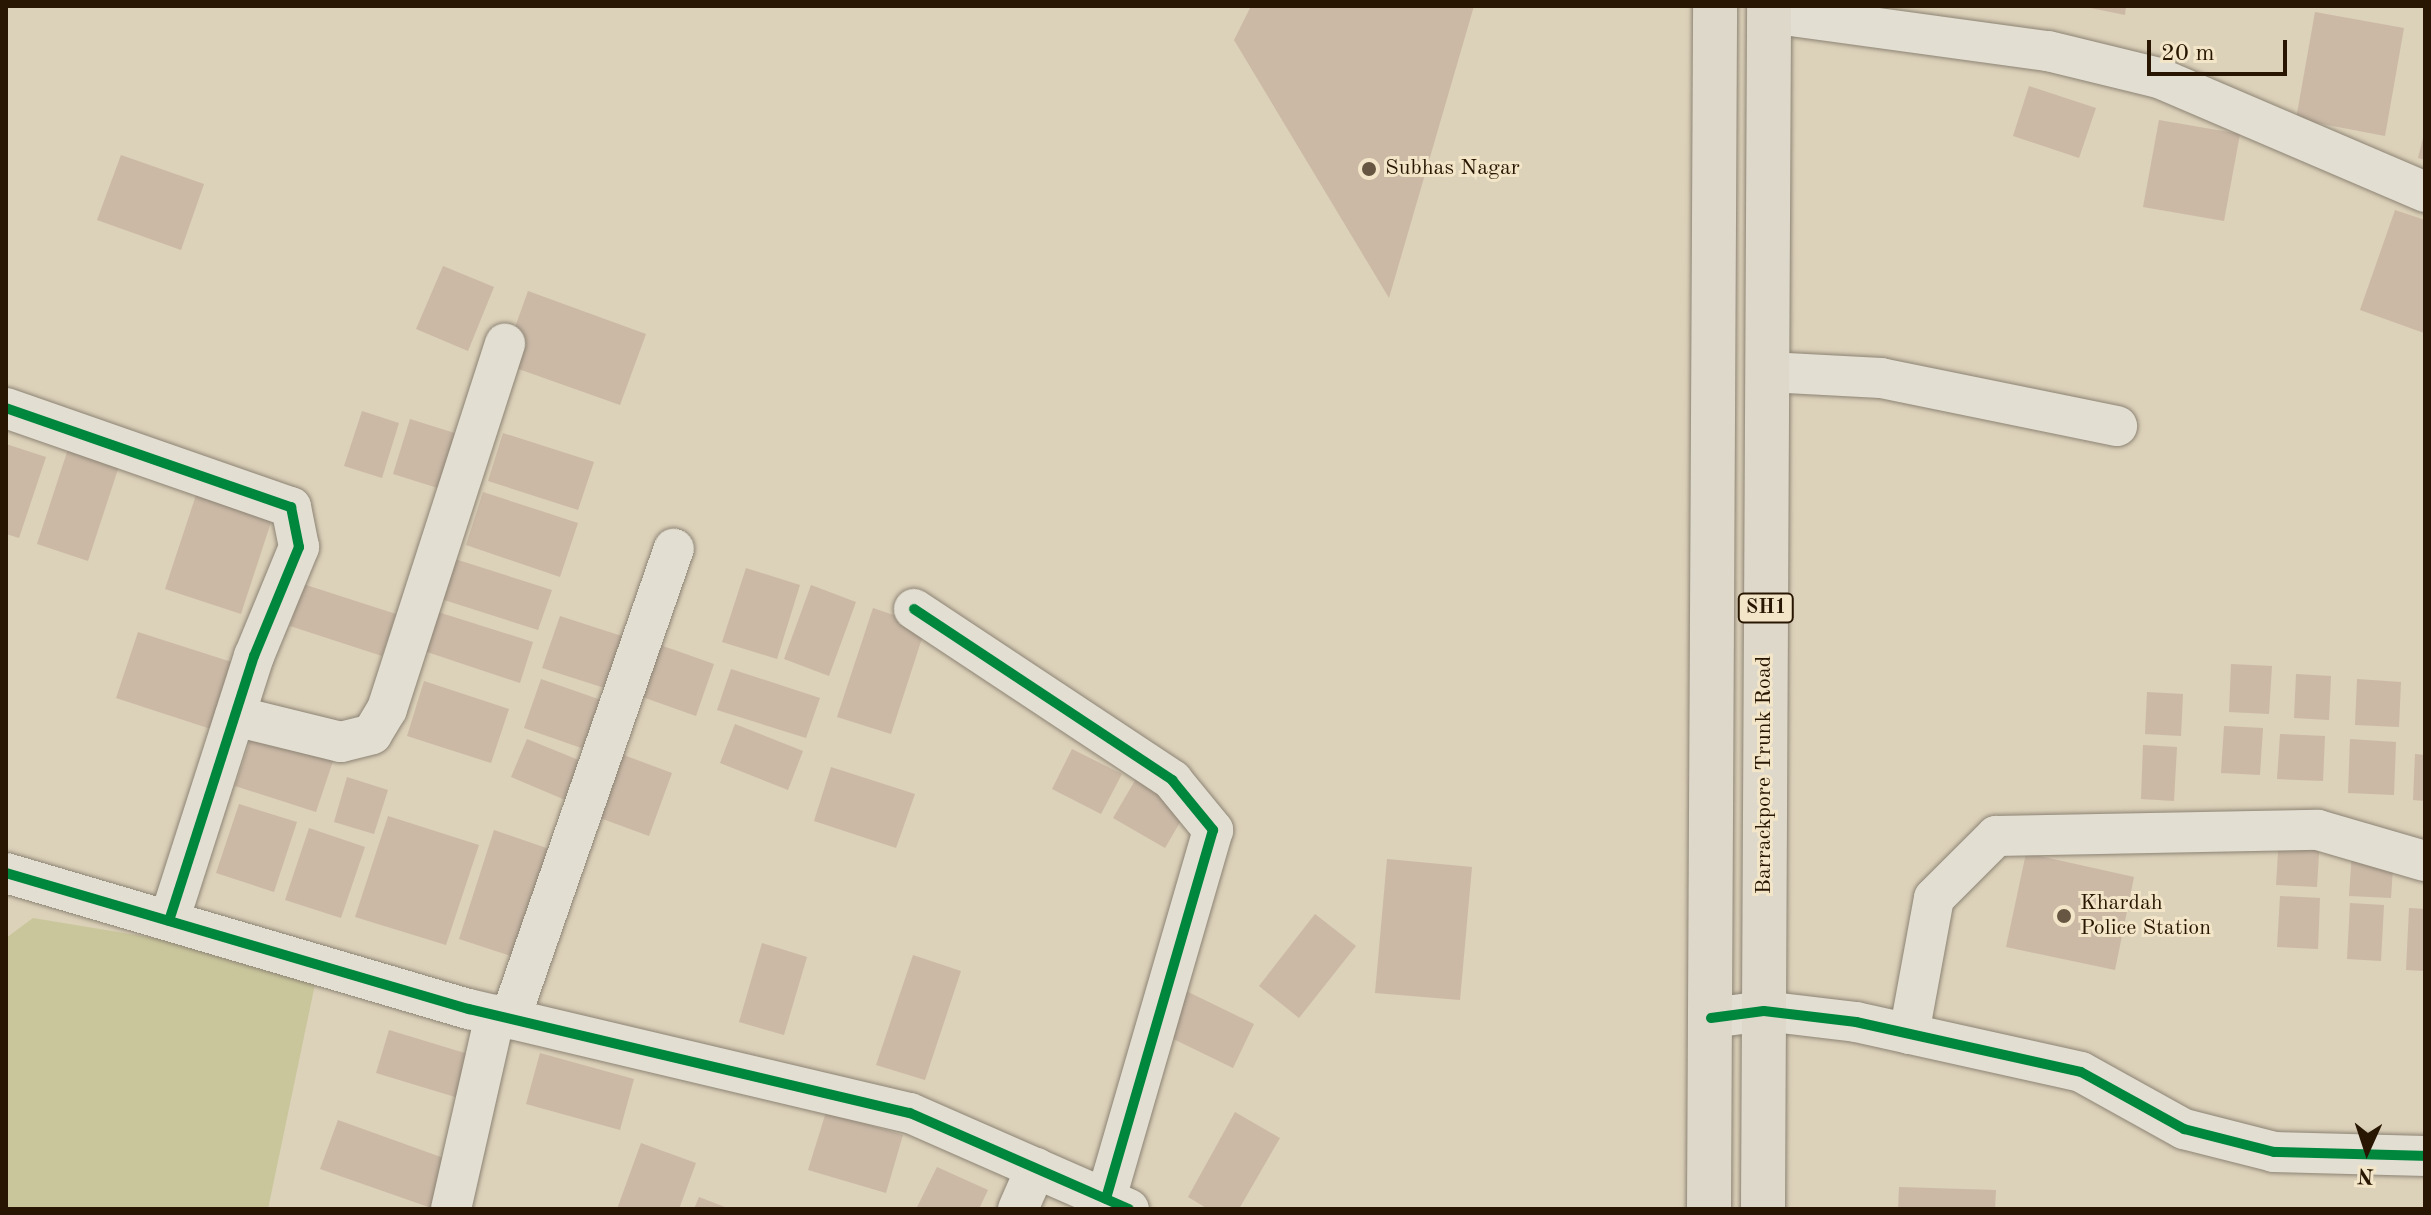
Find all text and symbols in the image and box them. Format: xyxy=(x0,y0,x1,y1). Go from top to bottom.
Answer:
scale bar xyxy=(2151,24,2291,74)
text: 20 m xyxy=(2161,42,2215,66)
place label: Subhas Nagar xyxy=(1385,156,1520,182)
marker: Subhas Nagar xyxy=(1360,160,1378,178)
road number: SH1 xyxy=(1736,592,1796,624)
street label: Barrackpore Trunk Road xyxy=(1752,656,1778,894)
place label: Khardah Police Station xyxy=(2080,890,2211,942)
marker: Khardah Police Station xyxy=(2055,907,2073,925)
north arrow xyxy=(2327,1111,2407,1191)
text: N xyxy=(2357,1164,2375,1186)

